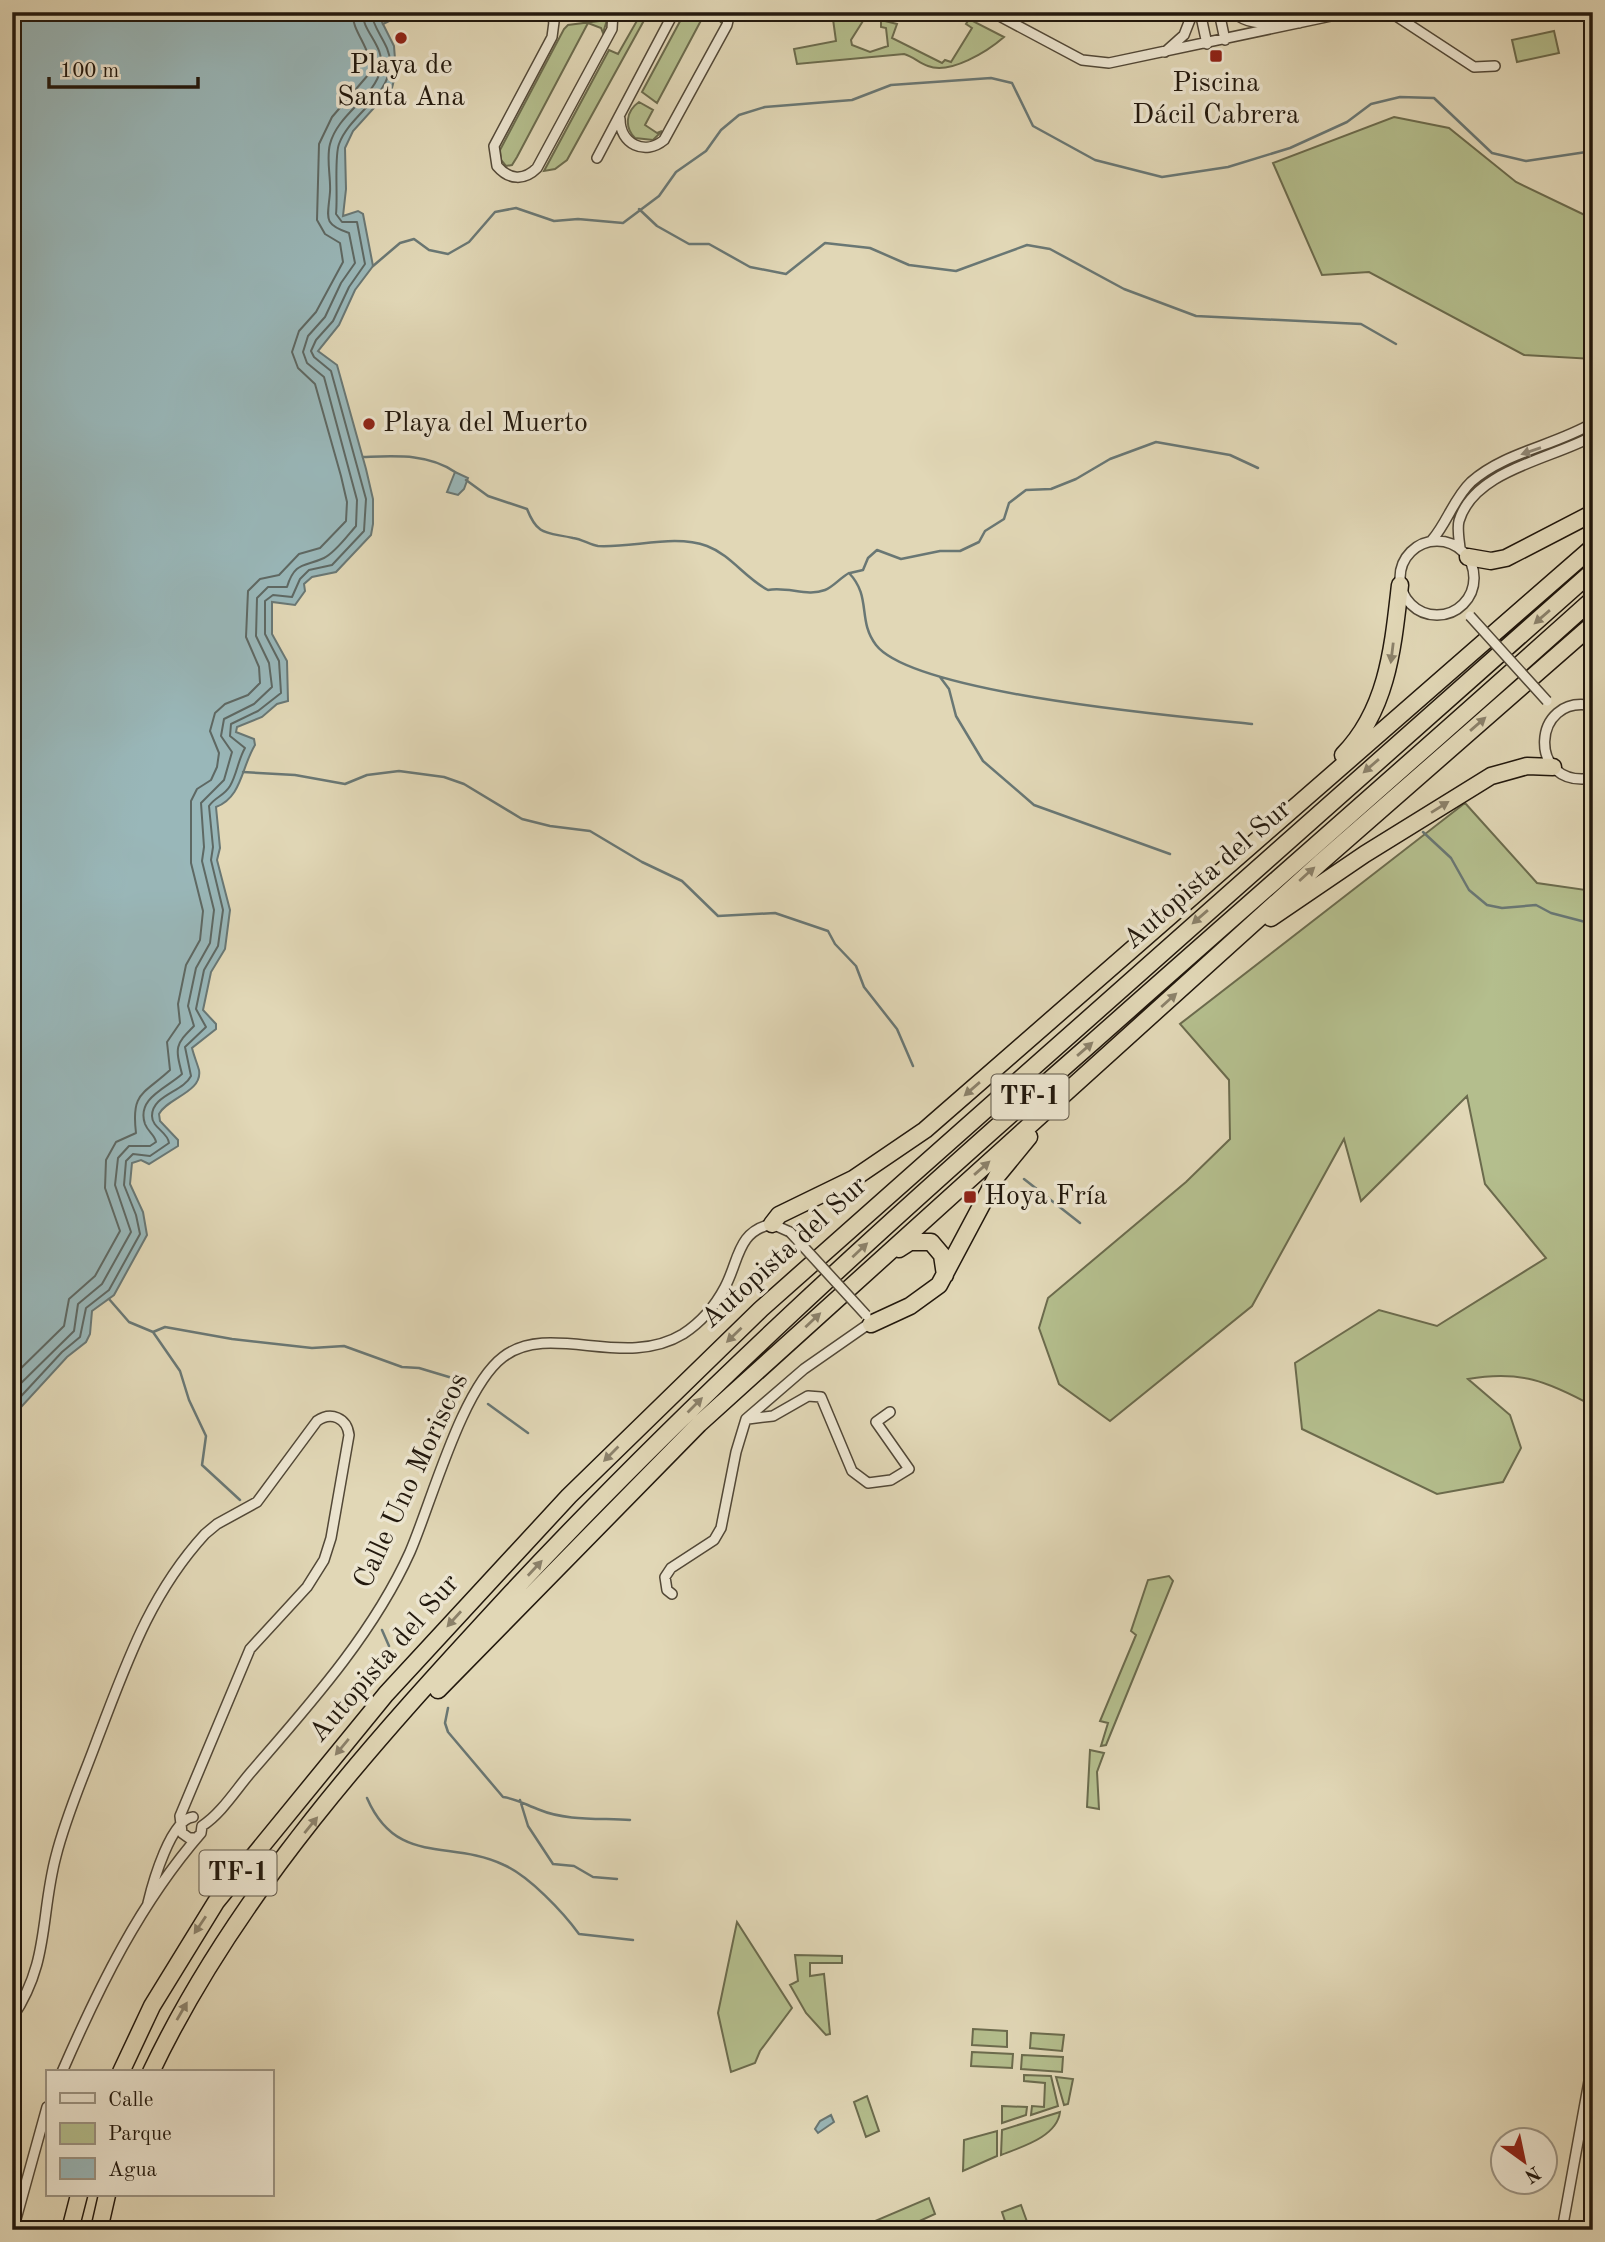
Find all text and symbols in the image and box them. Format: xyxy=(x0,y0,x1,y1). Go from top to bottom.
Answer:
marker: Playa de Santa Ana xyxy=(393,30,409,46)
scale bar xyxy=(49,46,198,90)
marker: Piscina Dácil Cabrera xyxy=(1208,48,1224,64)
place label: Playa de Santa Ana xyxy=(337,52,465,112)
text: 100 m xyxy=(60,61,119,82)
place label: Piscina Dácil Cabrera xyxy=(1132,70,1300,130)
place label: Playa del Muerto xyxy=(383,410,588,438)
marker: Playa del Muerto xyxy=(361,416,377,432)
one-way arrow xyxy=(1520,446,1541,457)
one-way arrow xyxy=(1533,609,1551,625)
one-way arrow xyxy=(1386,642,1397,664)
one-way arrow xyxy=(1469,716,1487,732)
one-way arrow xyxy=(1362,758,1379,774)
street label: Autopista del Sur xyxy=(1119,795,1297,955)
one-way arrow xyxy=(1431,800,1450,813)
one-way arrow xyxy=(1298,867,1315,883)
one-way arrow xyxy=(1191,909,1209,925)
one-way arrow xyxy=(1160,992,1177,1008)
one-way arrow xyxy=(1076,1042,1093,1057)
road number: TF-1 xyxy=(992,1074,1068,1120)
one-way arrow xyxy=(964,1081,981,1097)
one-way arrow xyxy=(973,1160,991,1176)
street label: Autopista del Sur xyxy=(697,1172,873,1334)
place label: Hoya Fría xyxy=(984,1183,1108,1211)
marker: Hoya Fría xyxy=(962,1189,978,1205)
one-way arrow xyxy=(851,1242,868,1258)
one-way arrow xyxy=(804,1313,821,1329)
one-way arrow xyxy=(726,1326,743,1342)
street label: Calle Uno Moriscos xyxy=(350,1369,474,1593)
one-way arrow xyxy=(686,1397,703,1414)
one-way arrow xyxy=(603,1446,619,1462)
one-way arrow xyxy=(527,1559,543,1577)
street label: Autopista del Sur xyxy=(305,1570,465,1748)
one-way arrow xyxy=(446,1610,462,1628)
one-way arrow xyxy=(335,1738,350,1755)
one-way arrow xyxy=(303,1816,318,1834)
road number: TF-1 xyxy=(200,1850,276,1896)
one-way arrow xyxy=(194,1915,207,1935)
one-way arrow xyxy=(175,2002,188,2021)
legend xyxy=(46,2070,273,2196)
text: Calle xyxy=(108,2090,153,2111)
text: Parque xyxy=(108,2124,172,2145)
north arrow xyxy=(1490,2126,1560,2196)
text: Agua xyxy=(108,2160,157,2181)
text: N xyxy=(1520,2161,1543,2185)

